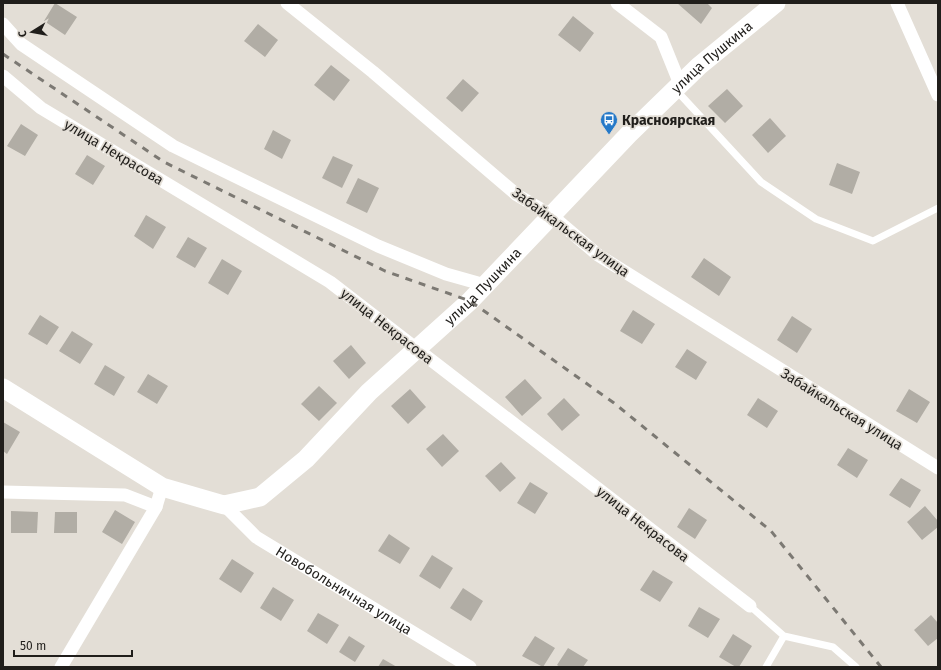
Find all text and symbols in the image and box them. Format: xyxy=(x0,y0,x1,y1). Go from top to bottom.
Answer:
north arrow xyxy=(12,12,52,52)
street label: улица Пушкина xyxy=(668,18,756,97)
text: С xyxy=(16,29,30,38)
bus stop icon: Красноярская xyxy=(599,110,619,135)
place label: Красноярская xyxy=(622,112,715,129)
street label: улица Некрасова xyxy=(61,116,167,189)
street label: Забайкальская улица xyxy=(509,184,633,281)
street label: улица Пушкина xyxy=(441,244,525,329)
street label: улица Некрасова xyxy=(337,285,436,368)
street label: Забайкальская улица xyxy=(778,365,906,454)
street label: улица Некрасова xyxy=(593,483,692,566)
street label: Новобольничная улица xyxy=(272,543,415,639)
scale bar xyxy=(14,632,132,658)
text: 50 m xyxy=(20,639,46,653)

